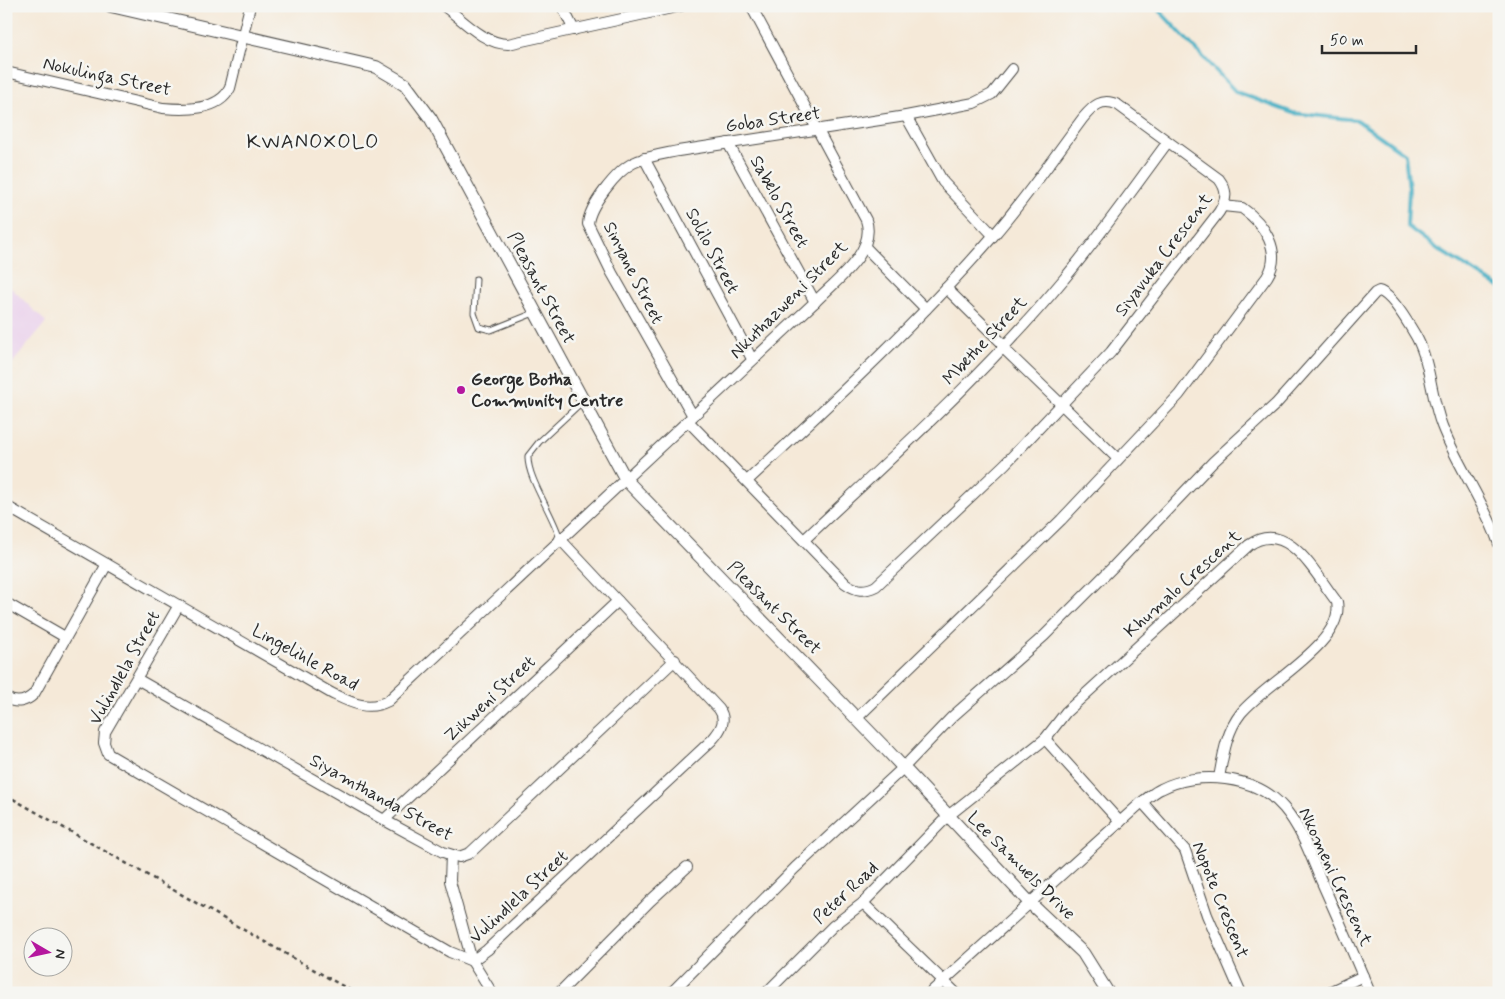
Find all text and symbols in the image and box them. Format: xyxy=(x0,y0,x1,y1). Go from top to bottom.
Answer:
scale bar xyxy=(1322,22,1416,54)
text: 50 m xyxy=(1330,31,1364,51)
street label: Nokulinga Street xyxy=(40,52,173,104)
street label: Goba Street xyxy=(724,101,822,139)
district label: KWANOXOLO xyxy=(246,129,380,156)
street label: Sabelo Street xyxy=(744,152,814,253)
street label: Siyavuka Crescent xyxy=(1110,188,1219,322)
street label: Solilo Street xyxy=(679,204,745,298)
street label: Sinyane Street xyxy=(597,218,669,328)
street label: Pleasant Street xyxy=(501,228,581,348)
street label: Nkuthazweni Street xyxy=(725,235,854,364)
street label: Mbethe Street xyxy=(937,291,1033,391)
place label: George Botha Community Centre xyxy=(471,368,623,413)
marker: George Botha Community Centre xyxy=(455,384,467,396)
street label: Khumalo Crescent xyxy=(1119,525,1247,643)
street label: Pleasant Street xyxy=(722,556,826,660)
street label: Vulindlela Street xyxy=(84,606,166,729)
street label: Lingelihle Road xyxy=(247,619,363,698)
street label: Zikweni Street xyxy=(439,650,541,748)
street label: Siyamthanda Street xyxy=(305,749,457,847)
street label: Nkomeni Crescent xyxy=(1292,804,1378,951)
street label: Lee Samuels Drive xyxy=(962,807,1080,925)
street label: Nopote Crescent xyxy=(1186,838,1254,962)
street label: Vulindlela Street xyxy=(464,845,574,949)
street label: Peter Road xyxy=(808,856,884,930)
north arrow xyxy=(22,926,72,976)
text: N xyxy=(50,948,69,960)

